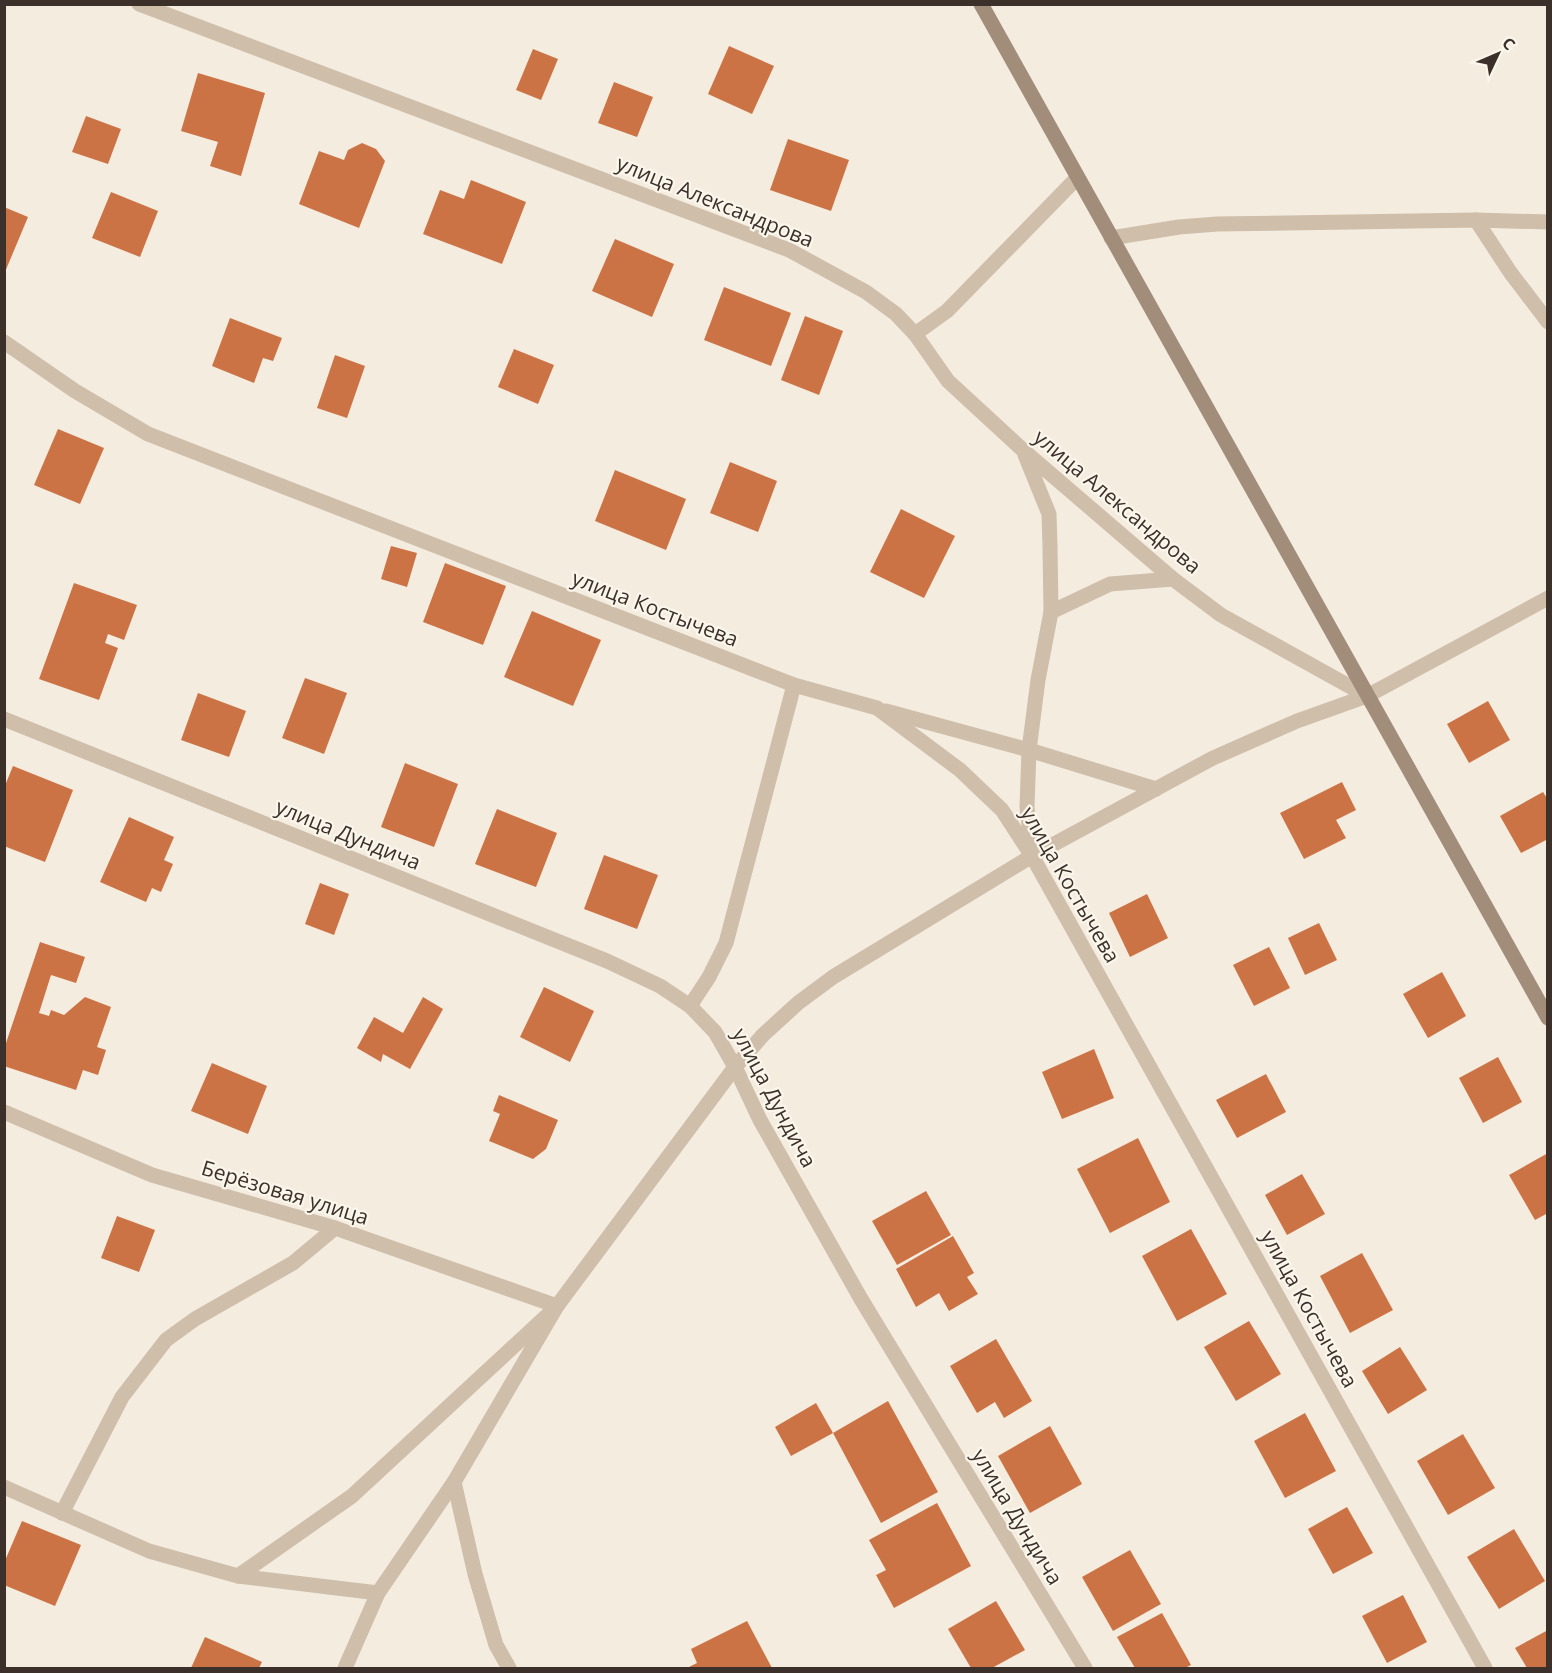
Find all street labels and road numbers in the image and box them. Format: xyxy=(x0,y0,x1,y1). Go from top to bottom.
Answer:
street label: улица Александрова xyxy=(613,149,818,253)
street label: улица Александрова xyxy=(1028,423,1207,580)
street label: улица Костычева xyxy=(568,563,743,653)
street label: улица Дундича xyxy=(272,792,425,876)
street label: улица Костычева xyxy=(1015,801,1127,968)
street label: улица Дундича xyxy=(726,1023,823,1172)
street label: Берёзовая улица xyxy=(198,1153,372,1231)
street label: улица Костычева xyxy=(1255,1225,1365,1392)
street label: улица Дундича xyxy=(966,1443,1070,1590)

